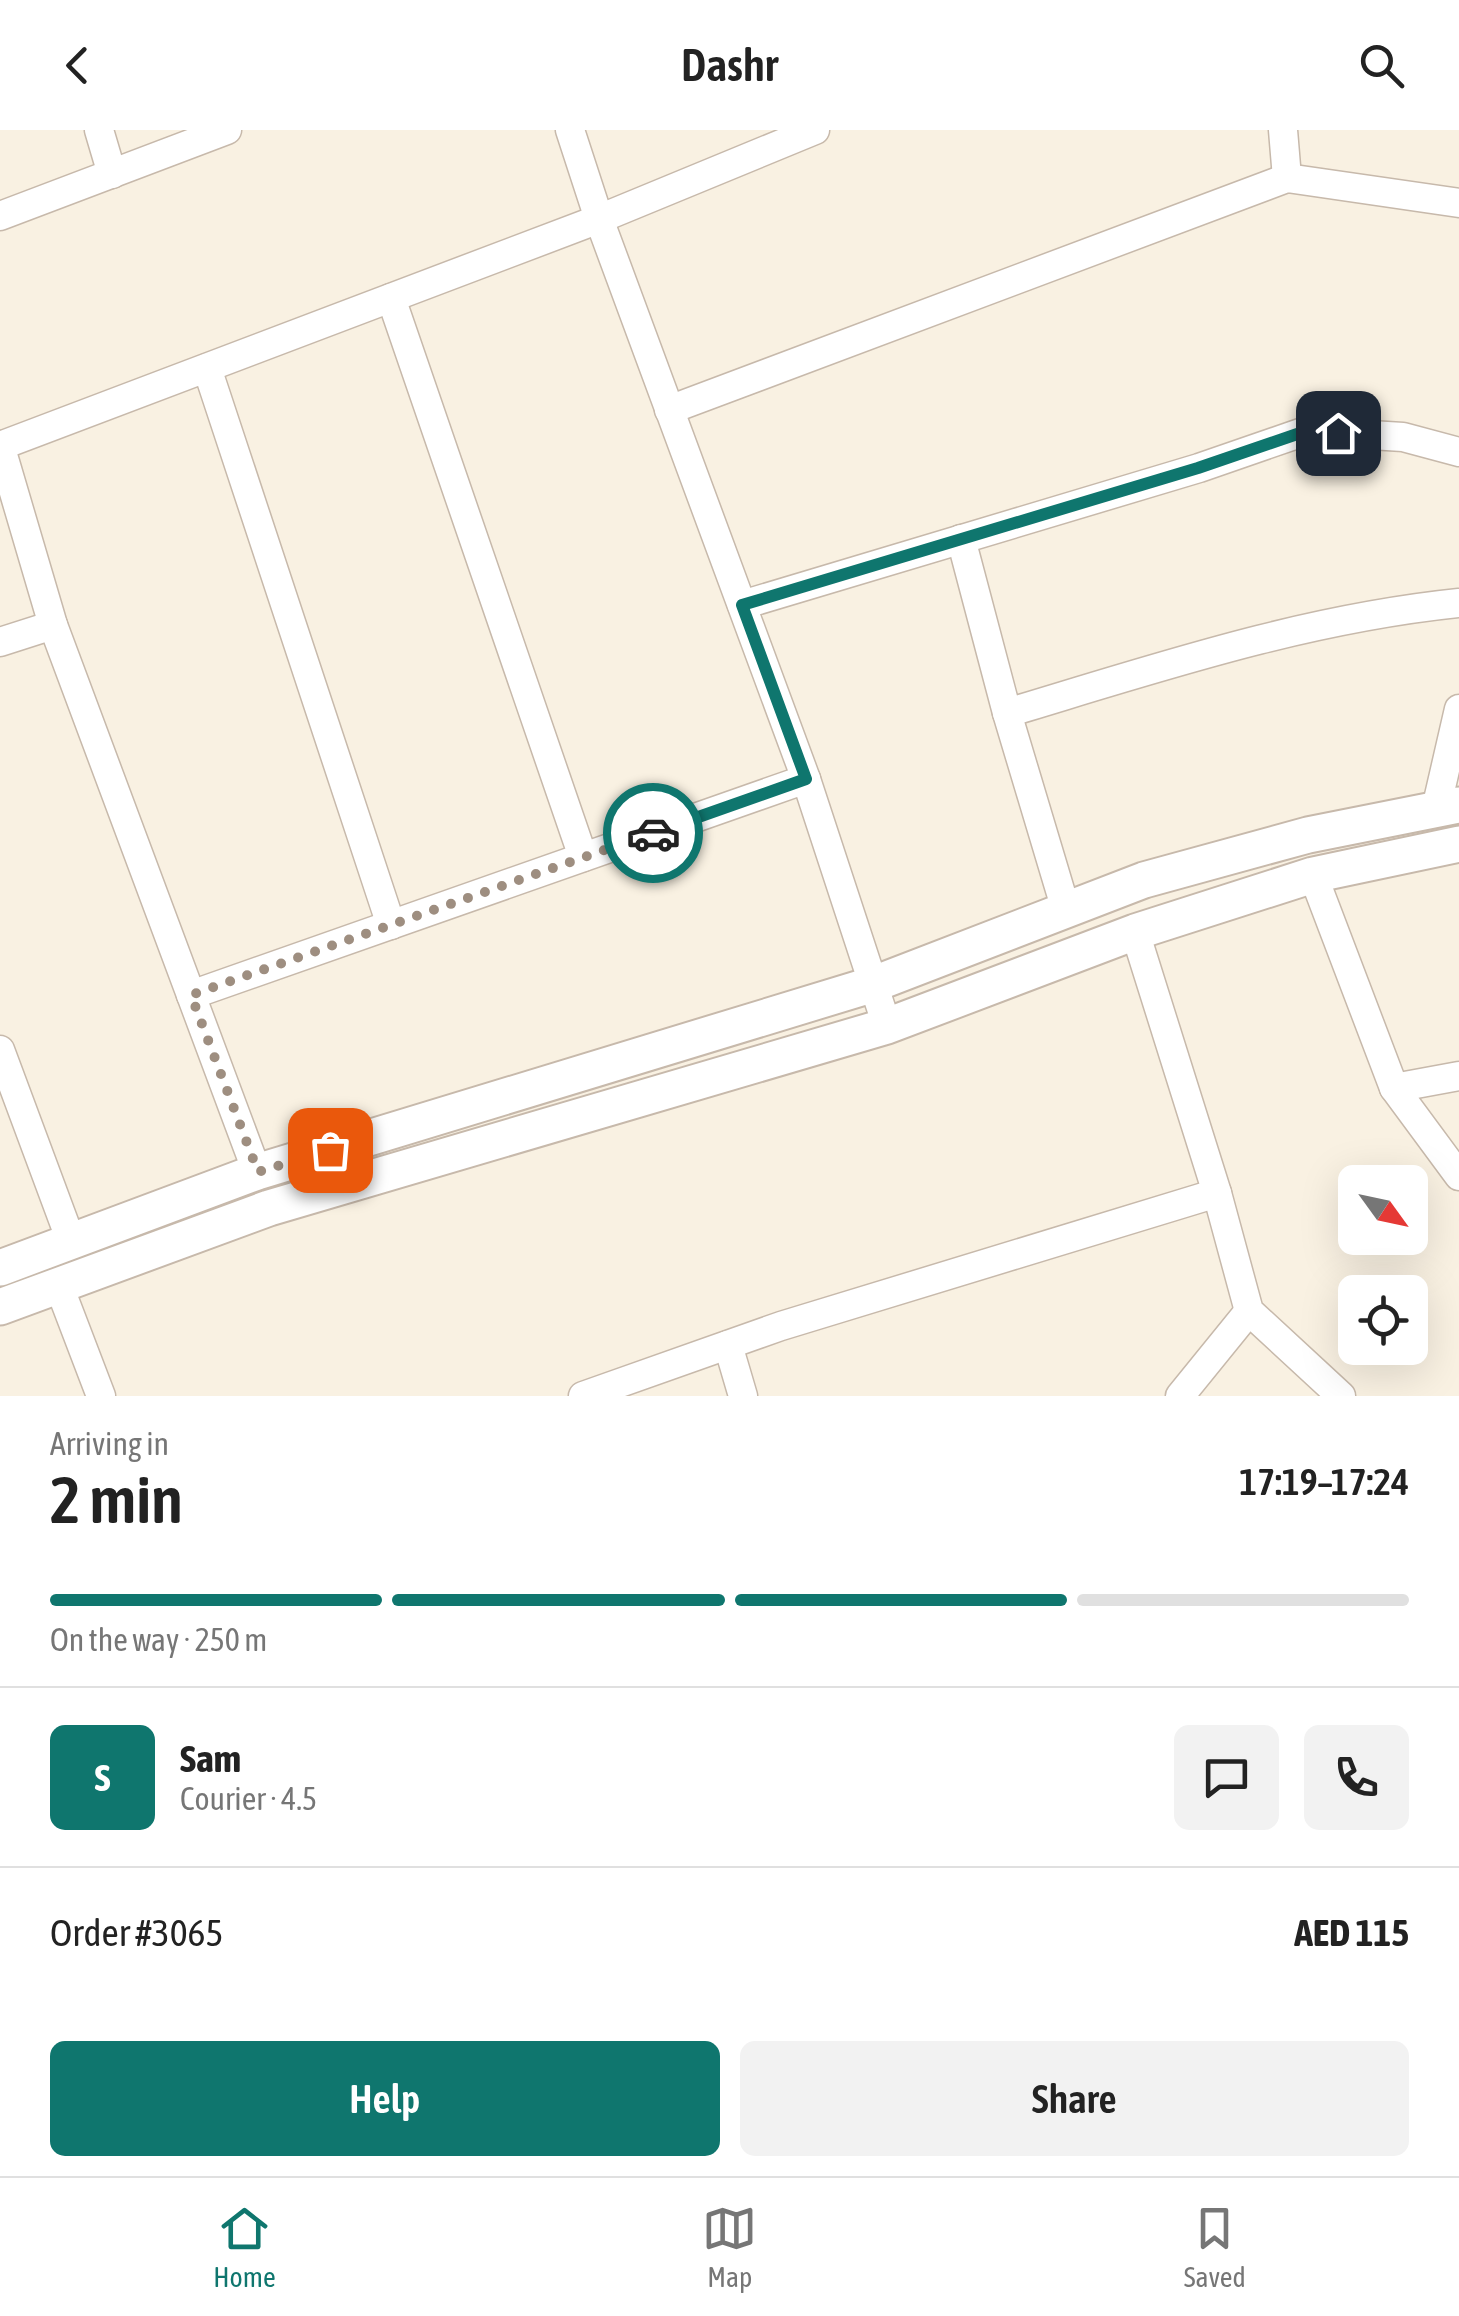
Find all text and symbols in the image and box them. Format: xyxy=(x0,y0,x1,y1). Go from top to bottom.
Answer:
icon: back xyxy=(50,38,105,93)
icon: search xyxy=(1354,38,1409,93)
text: Dashr xyxy=(681,39,778,91)
pin xyxy=(1296,391,1381,476)
icon: home xyxy=(1311,406,1366,461)
courier xyxy=(603,783,703,883)
icon: car xyxy=(626,806,681,861)
pin xyxy=(288,1108,373,1193)
icon: bag xyxy=(303,1123,358,1178)
north arrow xyxy=(1338,1165,1428,1255)
map controls xyxy=(1338,1165,1428,1365)
button: locate xyxy=(1338,1275,1428,1365)
text: Arriving in xyxy=(50,1425,169,1462)
text: 17:19–17:24 xyxy=(1239,1460,1409,1503)
text: 2 min xyxy=(50,1462,183,1537)
text: On the way · 250 m xyxy=(50,1621,267,1658)
button: chat xyxy=(1174,1725,1279,1830)
button: phone xyxy=(1304,1725,1409,1830)
text: Sam xyxy=(180,1737,241,1780)
text: S xyxy=(95,1756,110,1799)
text: Courier · 4.5 xyxy=(180,1780,317,1817)
text: Order #3065 xyxy=(50,1911,223,1954)
text: AED 115 xyxy=(1294,1911,1409,1954)
button: Help xyxy=(50,2041,720,2156)
button: Share xyxy=(740,2041,1409,2156)
tab: Home xyxy=(213,2201,276,2293)
tab: Map xyxy=(702,2201,757,2293)
tab: Saved xyxy=(1184,2201,1246,2293)

